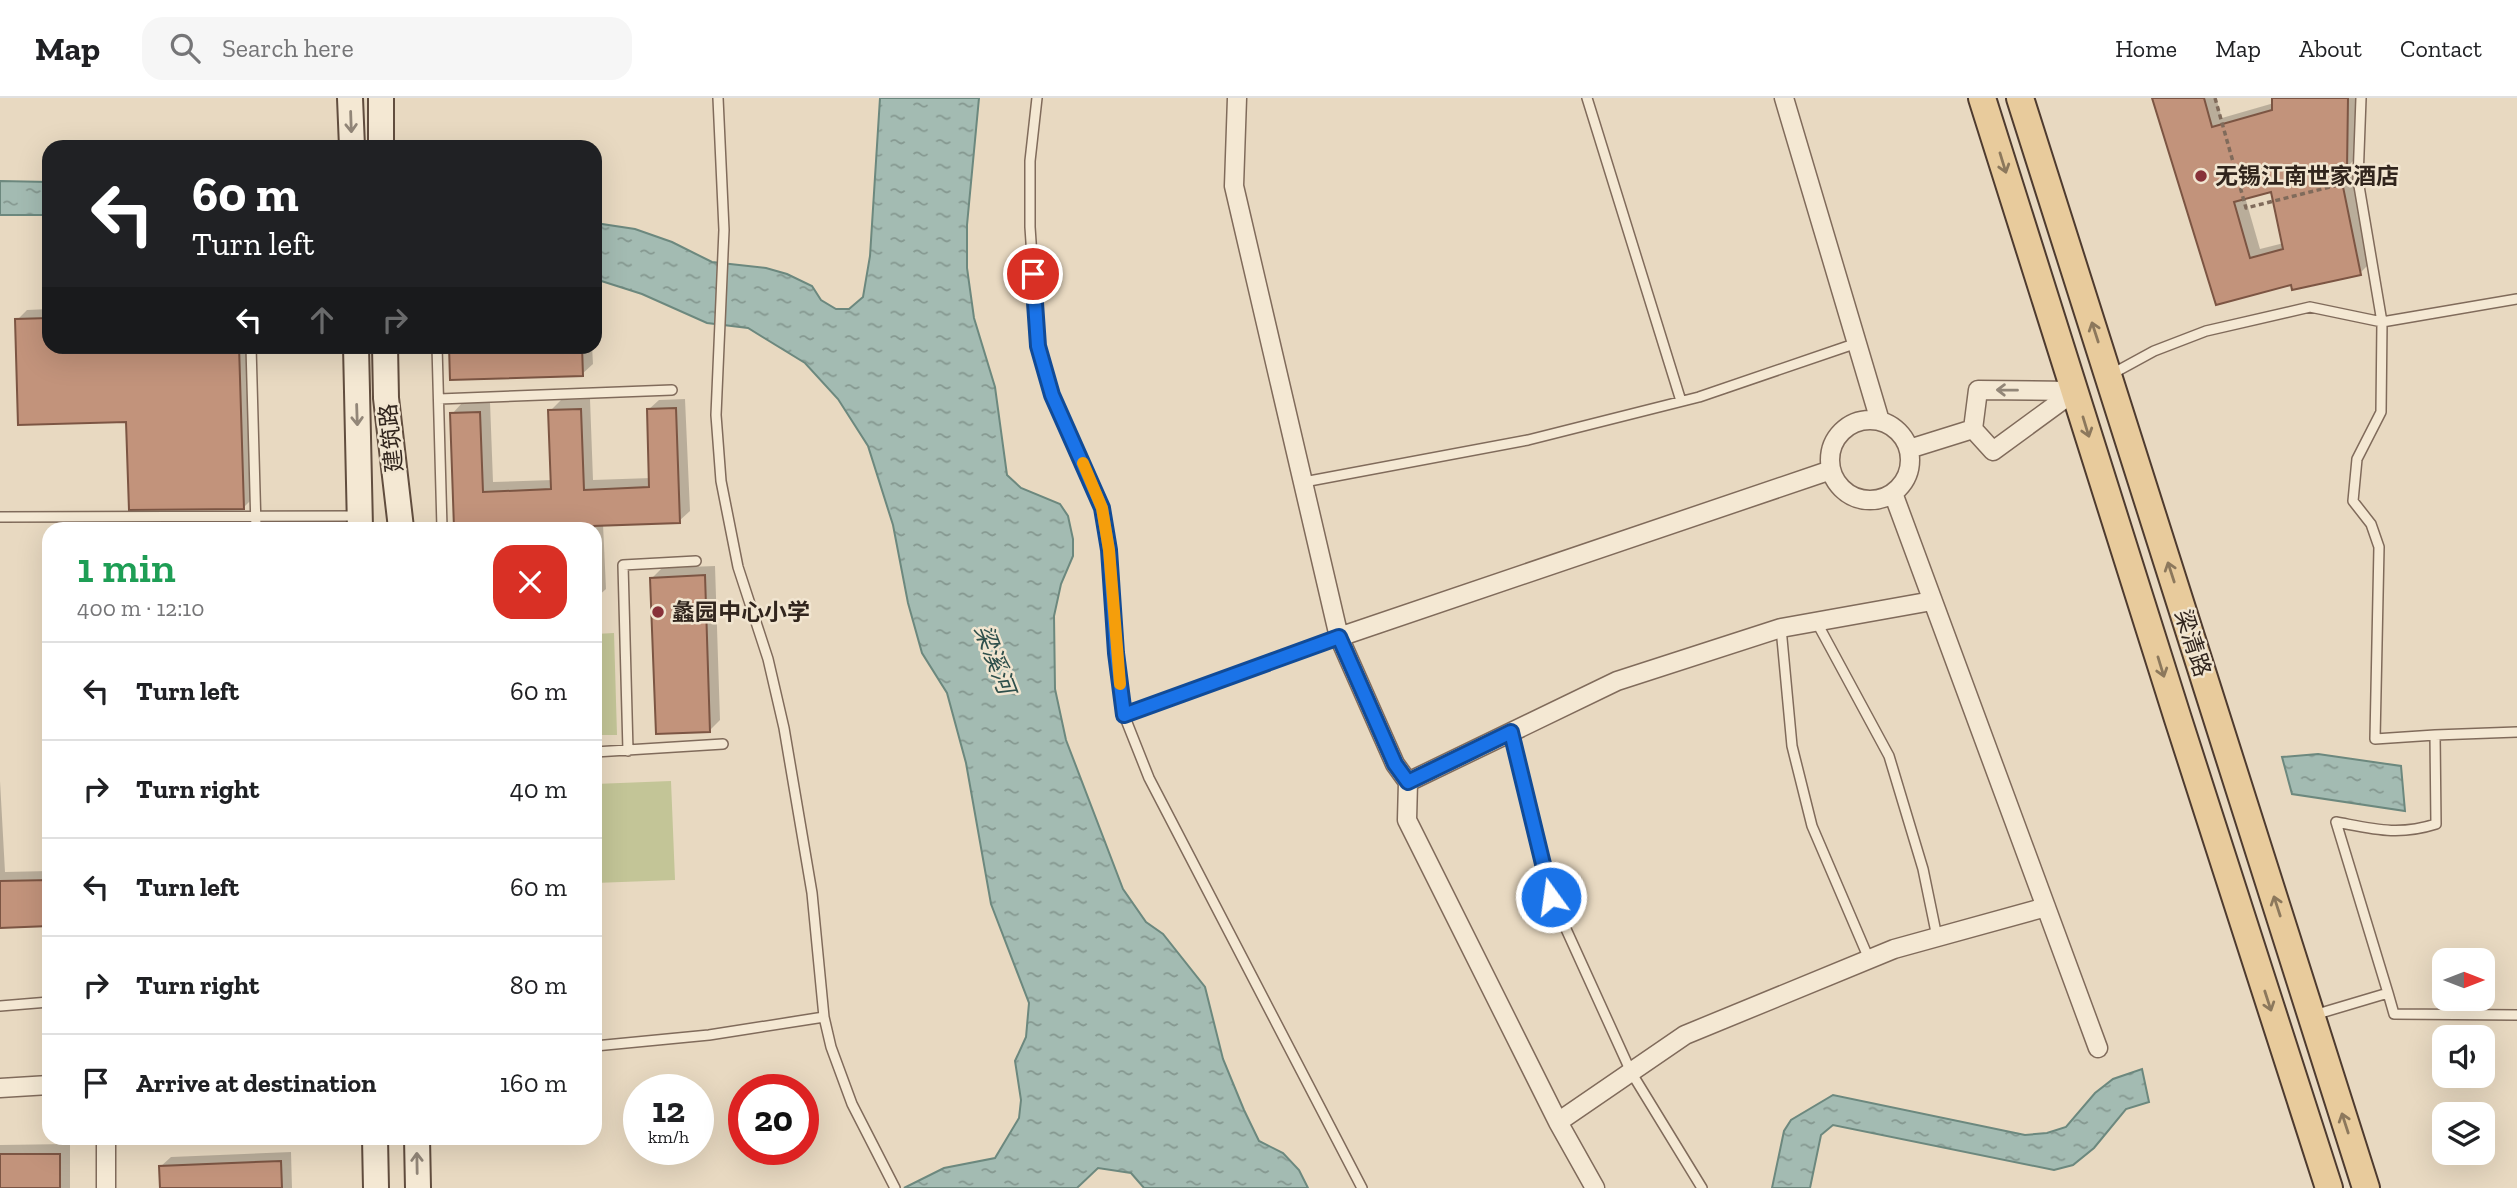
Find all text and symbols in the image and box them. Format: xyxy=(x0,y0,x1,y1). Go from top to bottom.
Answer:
search box xyxy=(142,17,632,80)
text: Map xyxy=(35,29,100,68)
icon: search xyxy=(166,29,204,67)
text: Search here xyxy=(222,32,354,64)
text: Home xyxy=(2115,34,2177,63)
text: Map xyxy=(2215,34,2261,63)
text: About xyxy=(2299,34,2362,63)
text: Contact xyxy=(2400,34,2482,63)
one-way arrow xyxy=(345,111,358,134)
one-way arrow xyxy=(1997,152,2010,174)
place label: 无锡江南世家酒店 xyxy=(2215,162,2399,190)
text: 60 m xyxy=(192,165,299,224)
icon: left xyxy=(77,168,168,259)
marker: 无锡江南世家酒店 xyxy=(2193,168,2209,184)
text: Turn left xyxy=(192,225,314,263)
pin xyxy=(1003,244,1063,304)
icon: arrive xyxy=(1014,255,1052,293)
icon: left xyxy=(230,301,268,339)
icon: ahead xyxy=(303,301,341,339)
icon: right xyxy=(376,301,414,339)
one-way arrow xyxy=(2087,322,2100,344)
one-way arrow xyxy=(1995,384,2018,397)
street label: 建筑路 xyxy=(373,402,409,474)
one-way arrow xyxy=(351,403,364,426)
one-way arrow xyxy=(2080,416,2093,438)
text: 1 min xyxy=(77,542,176,593)
button: close xyxy=(493,545,567,619)
one-way arrow xyxy=(2164,562,2176,584)
text: 400 m · 12:10 xyxy=(77,594,204,622)
place label: 蠡园中心小学 xyxy=(672,598,810,626)
marker: 蠡园中心小学 xyxy=(650,604,666,620)
street label: 梁清路 xyxy=(2169,606,2217,680)
water label: 梁溪河 xyxy=(969,620,1023,702)
one-way arrow xyxy=(2156,656,2169,678)
icon: left xyxy=(77,672,115,710)
text: Turn left xyxy=(136,675,239,707)
text: 60 m xyxy=(510,675,567,707)
icon: right xyxy=(77,770,115,808)
text: Turn right xyxy=(136,773,259,805)
text: 40 m xyxy=(510,773,567,805)
position arrow xyxy=(1514,860,1588,934)
icon: left xyxy=(77,868,115,906)
text: Turn left xyxy=(136,871,239,903)
text: 60 m xyxy=(510,871,567,903)
one-way arrow xyxy=(2269,895,2282,917)
north arrow xyxy=(2432,948,2496,1012)
map controls xyxy=(2432,948,2495,1165)
icon: right xyxy=(77,966,115,1004)
text: Turn right xyxy=(136,969,259,1001)
text: 80 m xyxy=(510,969,567,1001)
one-way arrow xyxy=(2263,989,2276,1011)
button: sound xyxy=(2432,1025,2495,1088)
icon: arrive xyxy=(77,1064,115,1102)
text: Arrive at destination xyxy=(136,1067,376,1099)
text: 160 m xyxy=(500,1067,567,1099)
speed limit sign: 20 xyxy=(728,1074,819,1165)
text: 12 xyxy=(652,1089,685,1131)
button: layers xyxy=(2432,1102,2495,1165)
one-way arrow xyxy=(2338,1112,2351,1134)
text: km/h xyxy=(648,1126,689,1148)
one-way arrow xyxy=(410,1152,424,1175)

